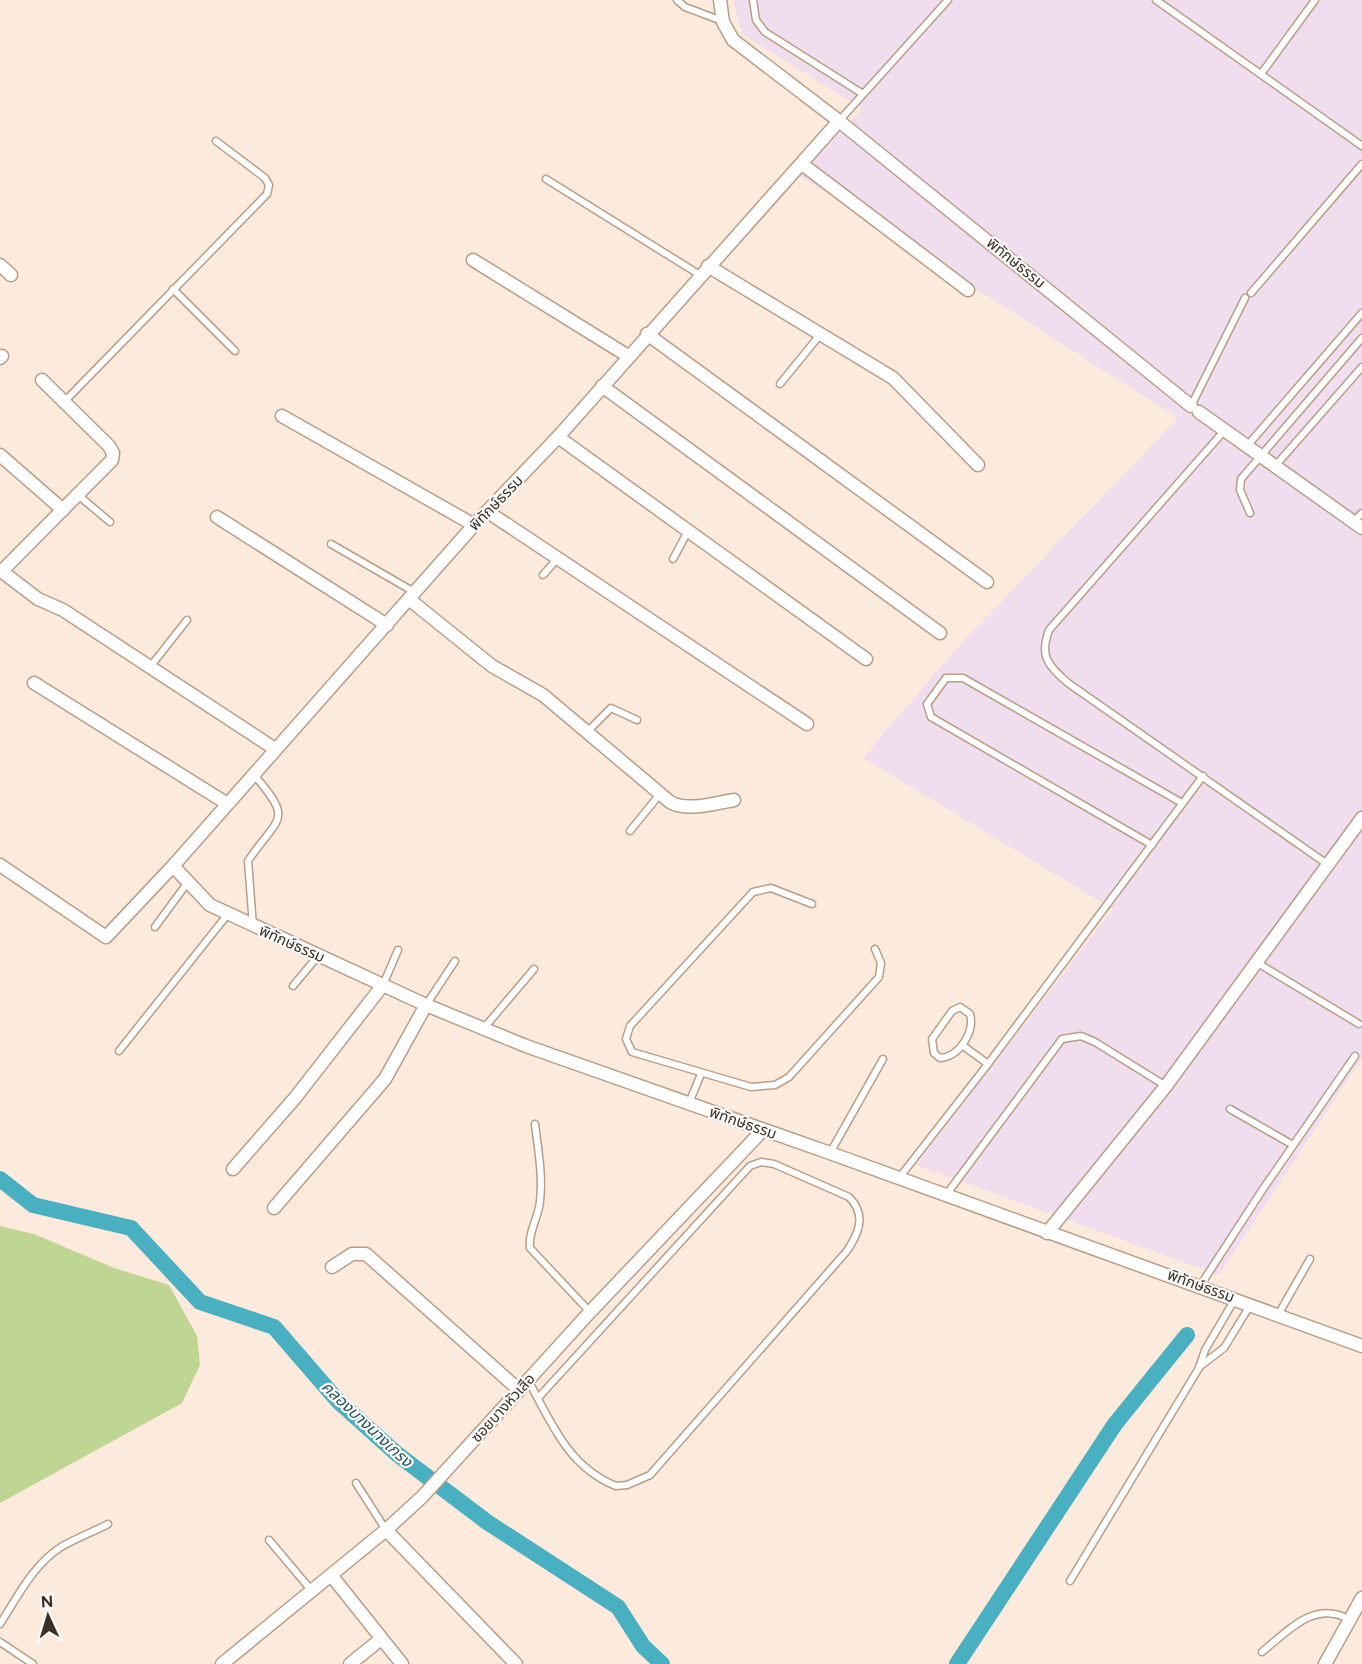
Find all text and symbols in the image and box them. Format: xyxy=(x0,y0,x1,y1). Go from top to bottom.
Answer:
street label: พิทักษ์ธรรม xyxy=(983,234,1049,292)
street label: พิทักษ์ธรรม xyxy=(465,472,527,534)
street label: พิทักษ์ธรรม xyxy=(256,922,328,966)
street label: พิทักษ์ธรรม xyxy=(707,1103,779,1143)
street label: พิทักษ์ธรรม xyxy=(1165,1266,1237,1306)
street label: ซอยบางหัวเสือ xyxy=(467,1370,539,1446)
water label: คลองบางนางเกรง xyxy=(318,1377,417,1472)
north arrow xyxy=(18,1586,78,1646)
text: N xyxy=(40,1592,54,1611)

